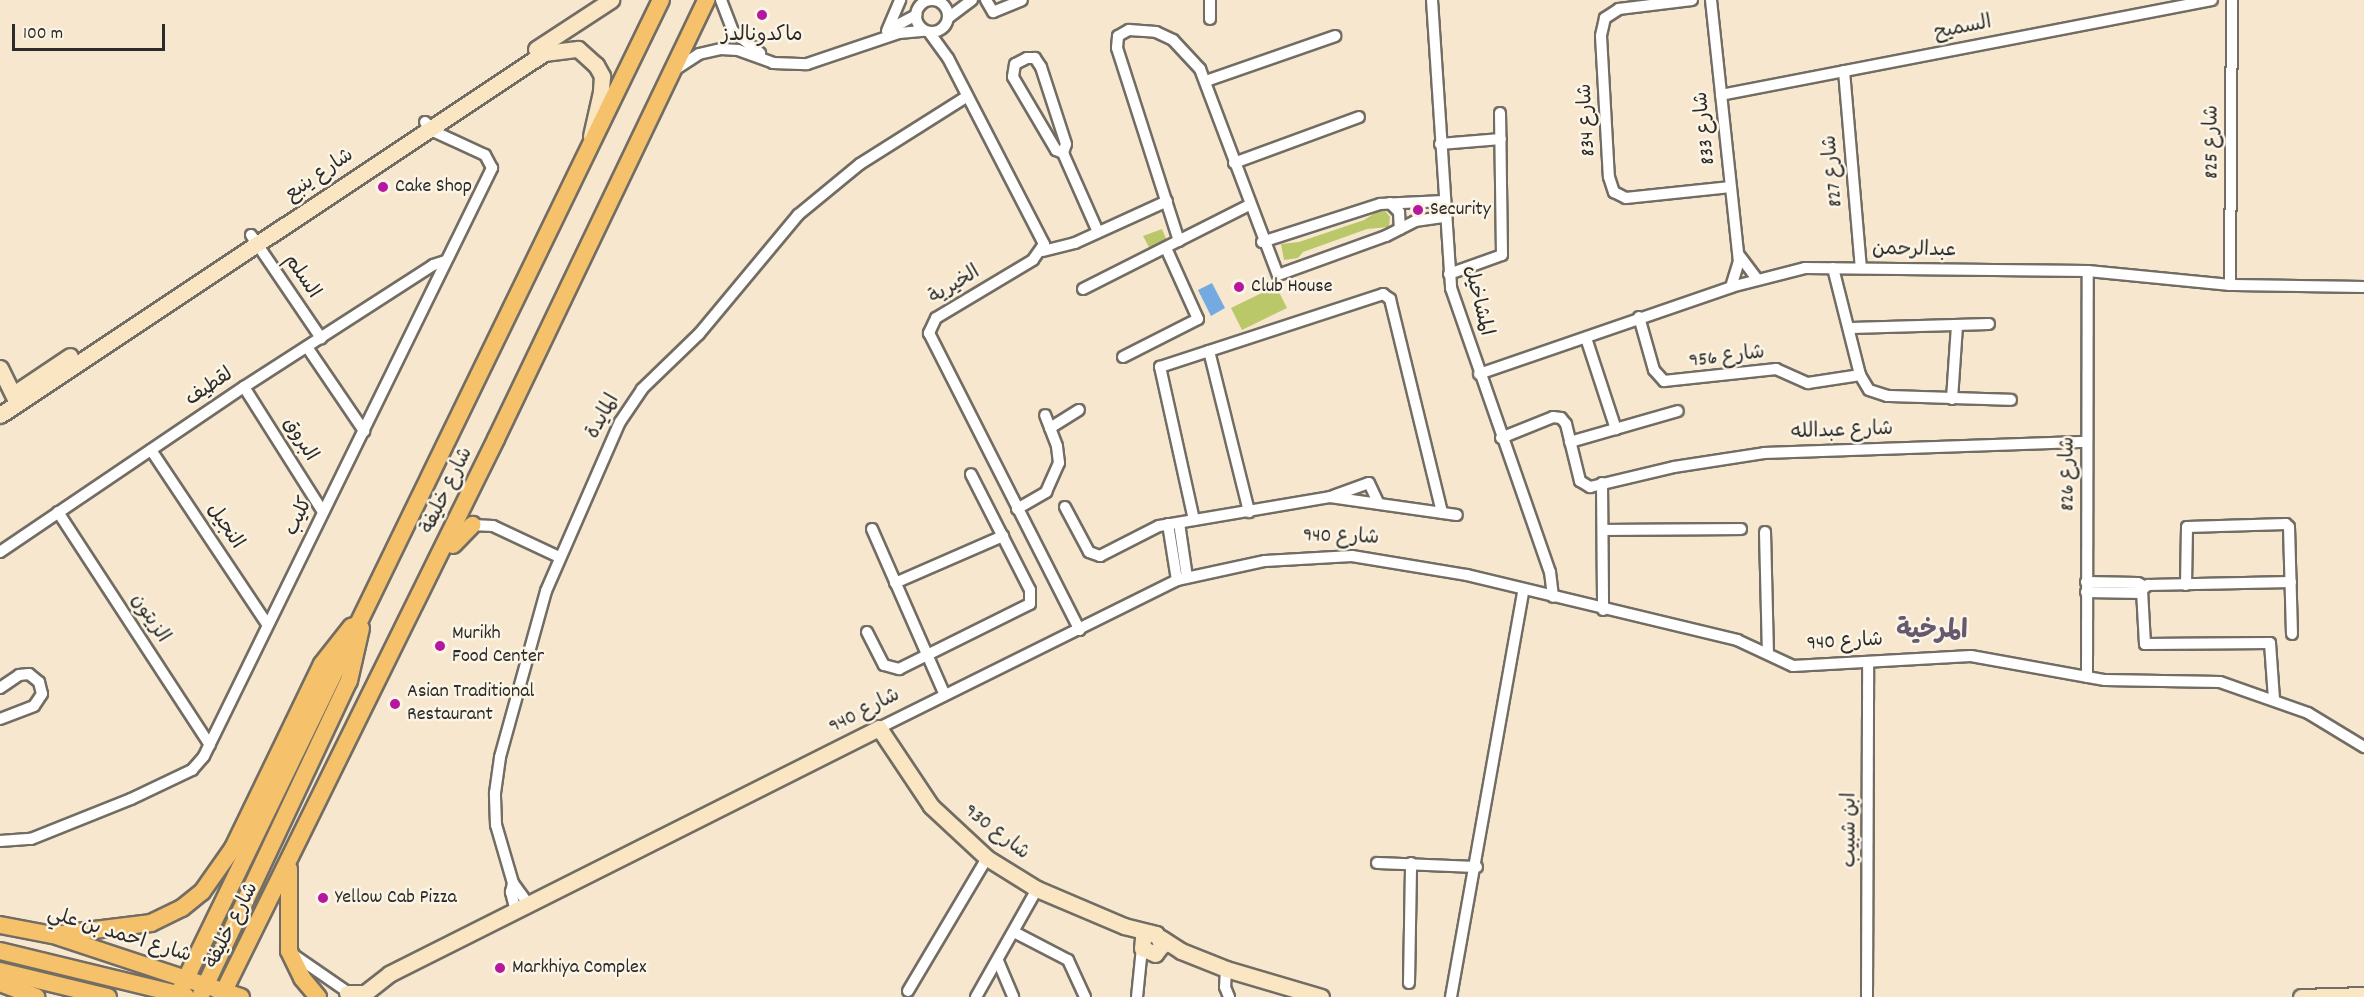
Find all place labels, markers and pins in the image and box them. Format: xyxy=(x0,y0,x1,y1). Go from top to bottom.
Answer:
marker: ماكدونالدز xyxy=(755,8,769,22)
place label: ماكدونالدز xyxy=(721,24,803,48)
place label: Cake Shop xyxy=(395,175,472,199)
marker: Cake Shop xyxy=(376,180,390,194)
place label: Security xyxy=(1430,198,1491,222)
marker: Security xyxy=(1411,203,1425,217)
place label: Club House xyxy=(1251,275,1332,299)
marker: Club House xyxy=(1232,280,1246,294)
place label: Murikh Food Center xyxy=(452,622,544,669)
marker: Murikh Food Center xyxy=(433,639,447,653)
place label: Asian Traditional Restaurant xyxy=(407,680,534,727)
marker: Asian Traditional Restaurant xyxy=(388,697,402,711)
place label: Yellow Cab Pizza xyxy=(335,886,457,910)
marker: Yellow Cab Pizza xyxy=(316,891,330,905)
place label: Markhiya Complex xyxy=(512,956,646,980)
marker: Markhiya Complex xyxy=(493,961,507,975)

